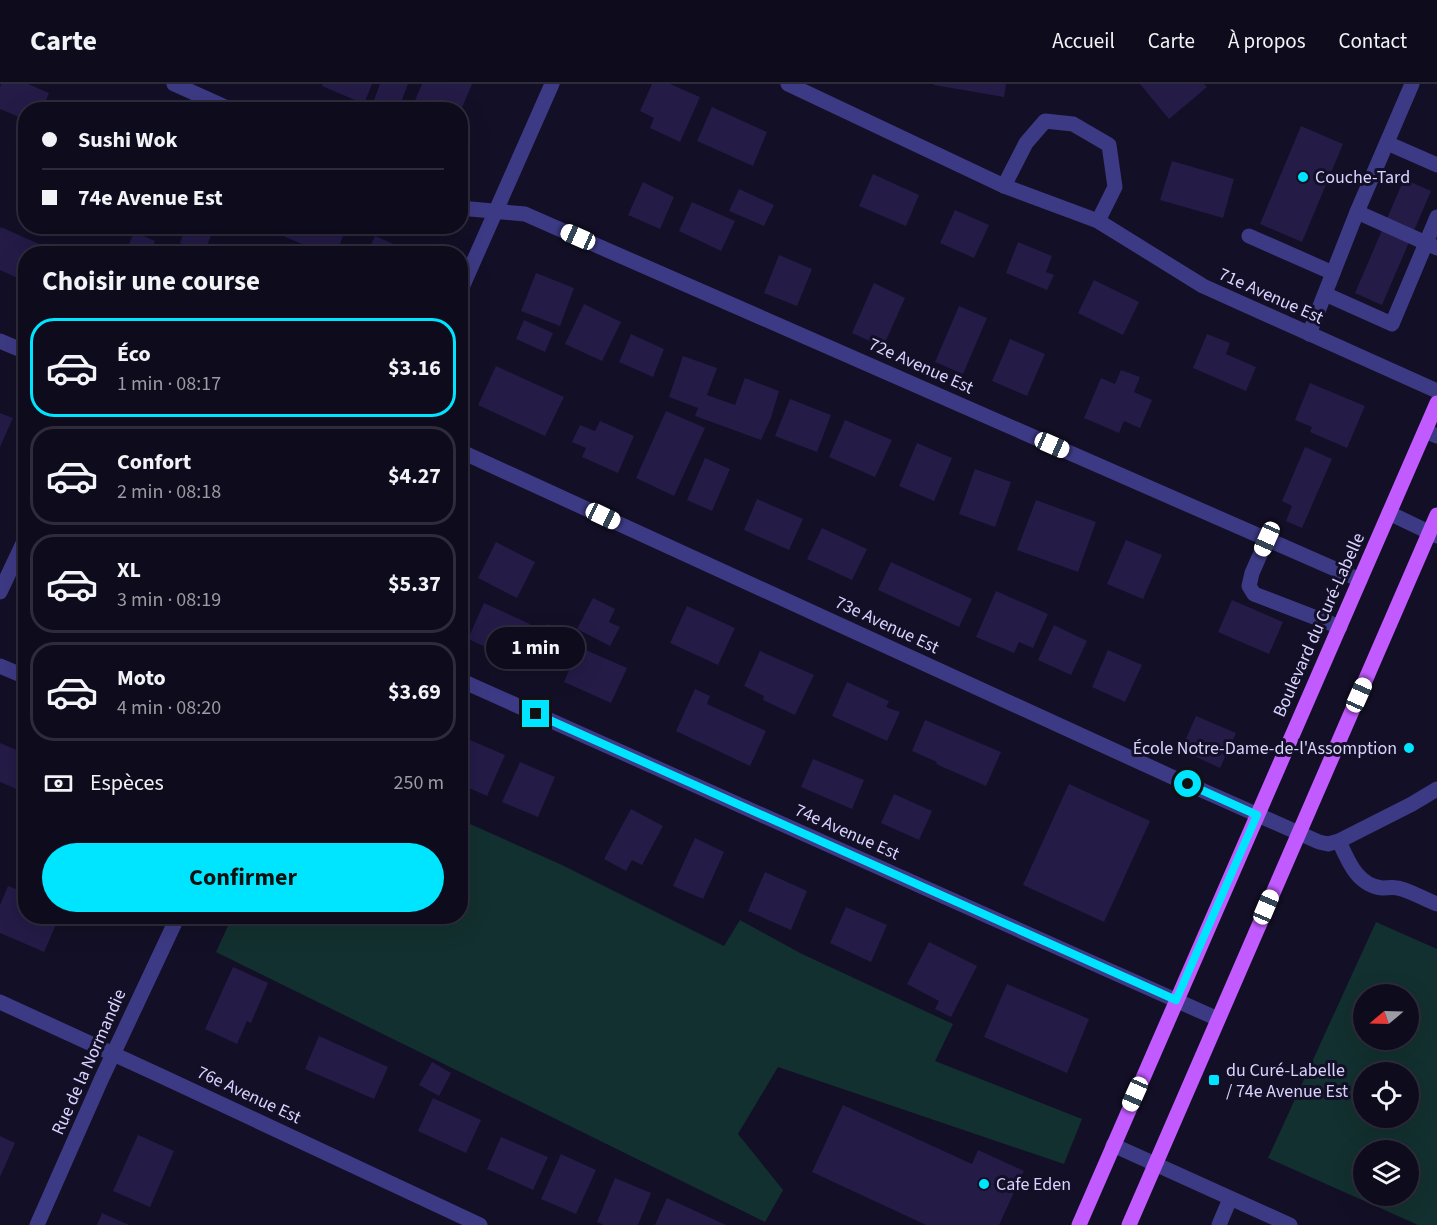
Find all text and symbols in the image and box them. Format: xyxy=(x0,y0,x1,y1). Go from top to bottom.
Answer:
text: Carte xyxy=(30,21,97,61)
text: Accueil xyxy=(1052,26,1115,56)
text: Carte xyxy=(1148,26,1195,56)
text: À propos xyxy=(1228,26,1305,56)
text: Contact xyxy=(1338,26,1407,56)
text: Sushi Wok xyxy=(78,124,178,156)
place label: Couche-Tard xyxy=(1315,165,1410,190)
marker: Couche-Tard xyxy=(1296,170,1310,184)
text: 74e Avenue Est xyxy=(78,182,223,214)
car xyxy=(558,221,598,253)
text: Choisir une course xyxy=(42,262,260,301)
street label: 71e Avenue Est xyxy=(1215,262,1327,330)
street label: 72e Avenue Est xyxy=(865,332,977,400)
text: Éco xyxy=(117,338,151,370)
icon: car xyxy=(45,341,99,395)
text: $3.16 xyxy=(388,352,441,384)
text: 1 min · 08:17 xyxy=(117,370,221,398)
car xyxy=(1032,429,1072,461)
text: Confort xyxy=(117,446,191,478)
icon: car xyxy=(45,449,99,503)
text: $4.27 xyxy=(388,460,441,492)
text: 2 min · 08:18 xyxy=(117,478,221,506)
car xyxy=(583,500,623,532)
car xyxy=(1251,519,1283,559)
street label: Boulevard du Curé-Labelle xyxy=(1267,529,1371,721)
text: XL xyxy=(117,554,141,586)
icon: car xyxy=(45,557,99,611)
text: $5.37 xyxy=(388,568,441,600)
text: 3 min · 08:19 xyxy=(117,586,221,614)
street label: 73e Avenue Est xyxy=(831,590,943,660)
callout: 1 min xyxy=(486,627,586,669)
text: 1 min xyxy=(511,634,560,662)
text: Moto xyxy=(117,662,166,694)
icon: car xyxy=(45,665,99,719)
car xyxy=(1343,675,1375,715)
text: $3.69 xyxy=(388,676,441,708)
text: 4 min · 08:20 xyxy=(117,694,221,722)
route end xyxy=(522,700,549,727)
place label: École Notre-Dame-de-l'Assomption xyxy=(1133,736,1397,761)
marker: École Notre-Dame-de-l'Assomption xyxy=(1402,741,1416,755)
icon: cash xyxy=(42,767,75,800)
text: Espèces xyxy=(90,767,164,799)
text: 250 m xyxy=(394,769,444,797)
route start xyxy=(1174,770,1201,797)
street label: 74e Avenue Est xyxy=(791,798,903,866)
button: Confirmer xyxy=(42,843,444,912)
car xyxy=(1251,887,1281,927)
north arrow xyxy=(1353,984,1419,1050)
map controls xyxy=(1353,984,1419,1206)
street label: Rue de la Normandie xyxy=(46,985,132,1139)
place label: du Curé-Labelle / 74e Avenue Est xyxy=(1226,1058,1348,1104)
street label: 76e Avenue Est xyxy=(193,1060,305,1130)
button: locate xyxy=(1353,1062,1419,1128)
marker: du Curé-Labelle / 74e Avenue Est xyxy=(1207,1073,1221,1087)
car xyxy=(1119,1074,1151,1114)
button: layers xyxy=(1353,1140,1419,1206)
place label: Cafe Eden xyxy=(996,1172,1071,1197)
marker: Cafe Eden xyxy=(977,1177,991,1191)

